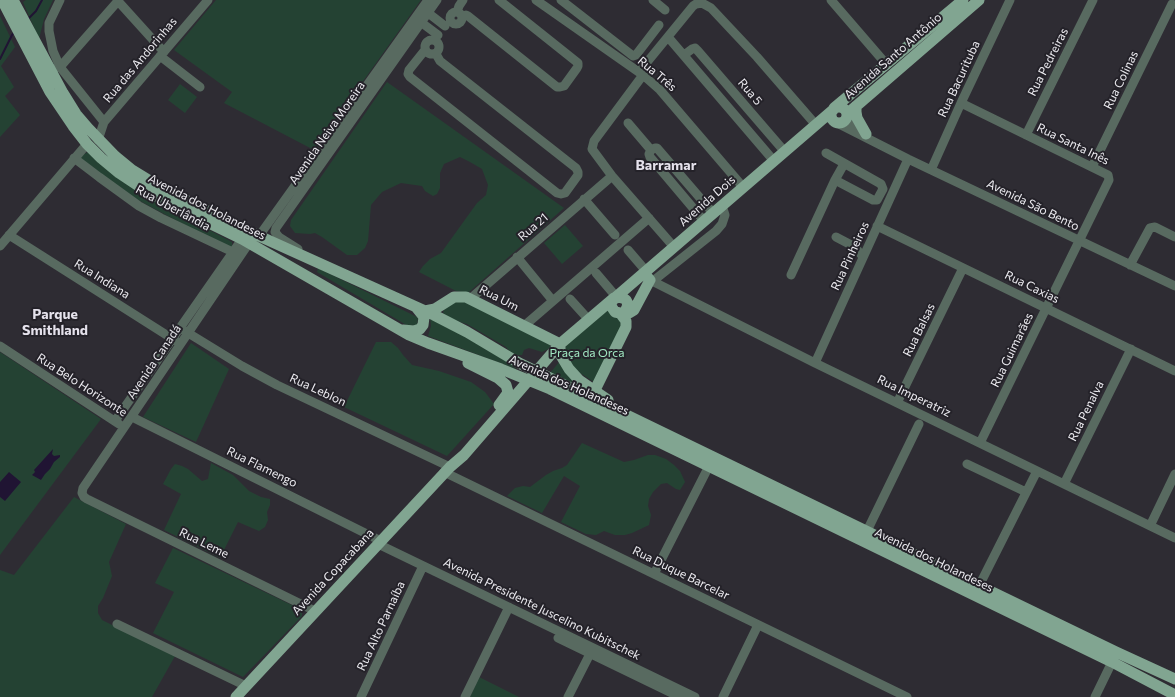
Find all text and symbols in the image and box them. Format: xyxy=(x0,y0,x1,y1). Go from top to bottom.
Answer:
street label: Avenida Santo Antônio xyxy=(841,10,945,102)
street label: Rua das Andorinhas xyxy=(100,14,180,106)
street label: Rua Pedreiras xyxy=(1025,26,1071,98)
street label: Rua Bacurituba xyxy=(935,38,983,120)
street label: Rua Colinas xyxy=(1101,48,1141,112)
street label: Rua Três xyxy=(635,54,679,94)
street label: Rua 5 xyxy=(735,76,765,108)
street label: Avenida Neiva Moreira xyxy=(286,79,368,187)
street label: Rua Santa Inês xyxy=(1034,120,1112,168)
district label: Barramar xyxy=(636,157,696,173)
street label: Avenida dos Holandeses xyxy=(146,171,268,243)
street label: Avenida Dois xyxy=(676,173,738,229)
street label: Avenida São Bento xyxy=(984,176,1082,234)
street label: Rua Uberlândia xyxy=(133,182,213,234)
street label: Rua 21 xyxy=(515,210,551,244)
street label: Rua Pinheiros xyxy=(828,219,872,293)
street label: Rua Indiana xyxy=(72,256,132,302)
street label: Rua Caxias xyxy=(1002,268,1062,306)
street label: Rua Um xyxy=(477,282,521,314)
street label: Rua Balsas xyxy=(900,301,938,359)
district label: Parque Smithland xyxy=(22,306,88,338)
street label: Rua Guimarães xyxy=(988,310,1036,390)
street label: Avenida Canadá xyxy=(124,322,184,402)
park label: Praça da Orca xyxy=(549,346,625,360)
street label: Rua Belo Horizonte xyxy=(34,350,130,420)
street label: Avenida dos Holandeses xyxy=(507,352,631,418)
street label: Rua Leblon xyxy=(287,371,349,409)
street label: Rua Imperatriz xyxy=(875,372,953,420)
street label: Rua Penalva xyxy=(1065,378,1107,444)
street label: Rua Flamengo xyxy=(224,444,300,490)
street label: Rua Leme xyxy=(177,525,231,561)
street label: Avenida dos Holandeses xyxy=(872,525,996,595)
street label: Avenida Copacabana xyxy=(289,526,377,618)
street label: Rua Duque Barcelar xyxy=(630,543,732,603)
street label: Avenida Presidente Juscelino Kubitschek xyxy=(441,555,643,663)
street label: Rua Alto Parnaíba xyxy=(354,579,408,673)

